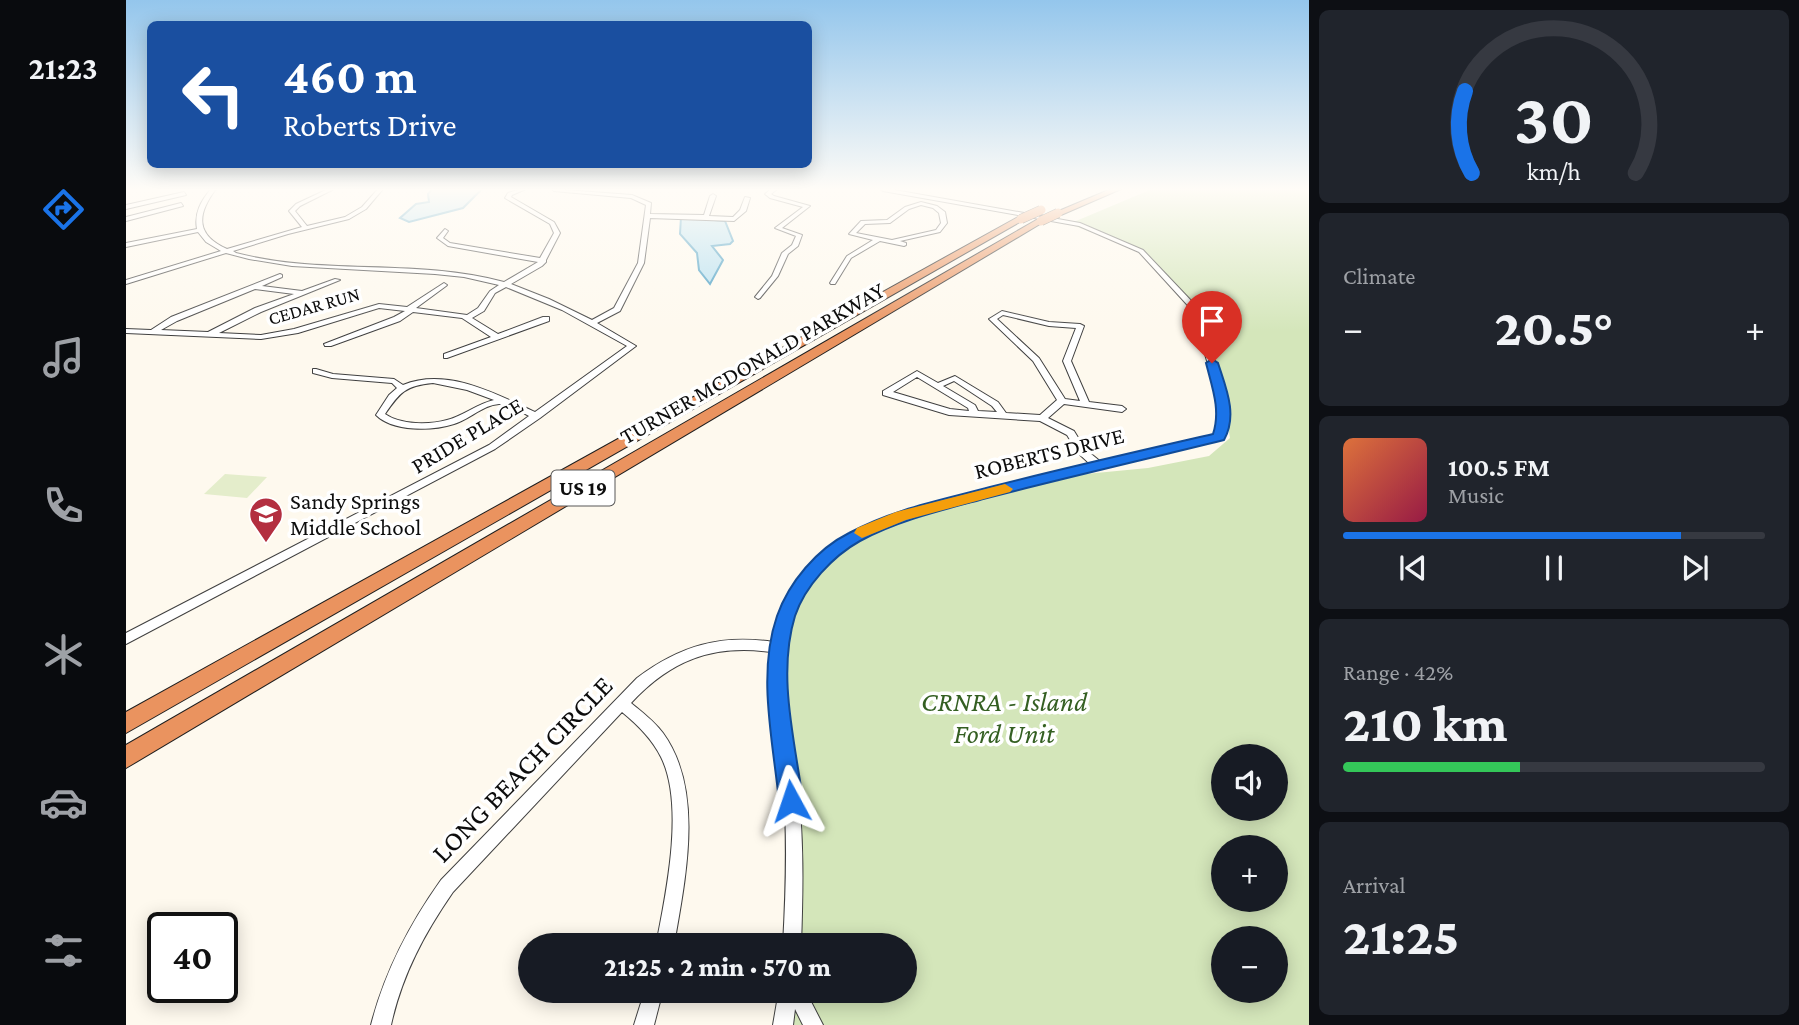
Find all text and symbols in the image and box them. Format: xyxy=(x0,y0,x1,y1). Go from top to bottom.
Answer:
icon: left xyxy=(168,49,259,140)
text: 460 m xyxy=(283,49,417,104)
text: 21:23 xyxy=(28,50,98,86)
text: 30 xyxy=(1514,78,1594,159)
text: Roberts Drive xyxy=(283,107,457,143)
text: km/h xyxy=(1527,157,1581,184)
icon: directions xyxy=(39,185,88,234)
text: Climate xyxy=(1343,263,1415,289)
street label: TURNER MCDONALD PARKWAY xyxy=(615,276,889,449)
street label: CEDAR RUN xyxy=(266,283,362,329)
pin xyxy=(1182,291,1242,363)
text: 20.5° xyxy=(1494,298,1614,356)
icon: arrive xyxy=(1193,302,1231,340)
text: − xyxy=(1343,307,1363,349)
text: + xyxy=(1745,307,1765,349)
icon: music xyxy=(39,333,88,382)
street label: PRIDE PLACE xyxy=(407,392,527,478)
street label: ROBERTS DRIVE xyxy=(971,422,1127,484)
text: 100.5 FM xyxy=(1448,453,1550,482)
road number: US 19 xyxy=(552,470,615,505)
icon: phone xyxy=(39,481,88,530)
text: Music xyxy=(1448,482,1504,508)
place label: Sandy Springs Middle School xyxy=(290,488,421,540)
school or university icon: Sandy Springs Middle School xyxy=(247,495,285,544)
icon: previous xyxy=(1394,549,1432,587)
icon: pause xyxy=(1535,549,1573,587)
icon: next xyxy=(1676,549,1714,587)
icon: climate xyxy=(39,630,88,679)
text: Range · 42% xyxy=(1343,659,1453,685)
street label: LONG BEACH CIRCLE xyxy=(425,670,619,868)
park label: CRNRA - Island Ford Unit xyxy=(921,686,1088,749)
text: 210 km xyxy=(1343,694,1507,752)
map controls xyxy=(1211,744,1288,1003)
button: sound xyxy=(1211,744,1288,821)
position arrow xyxy=(754,764,828,838)
icon: car xyxy=(39,778,88,827)
button: + xyxy=(1211,835,1288,912)
text: Arrival xyxy=(1343,872,1406,898)
text: 21:25 xyxy=(1343,907,1459,965)
speed limit sign: 40 xyxy=(147,912,238,1003)
icon: filters xyxy=(39,926,88,975)
button: − xyxy=(1211,926,1288,1003)
text: 21:25 · 2 min · 570 m xyxy=(604,953,831,982)

